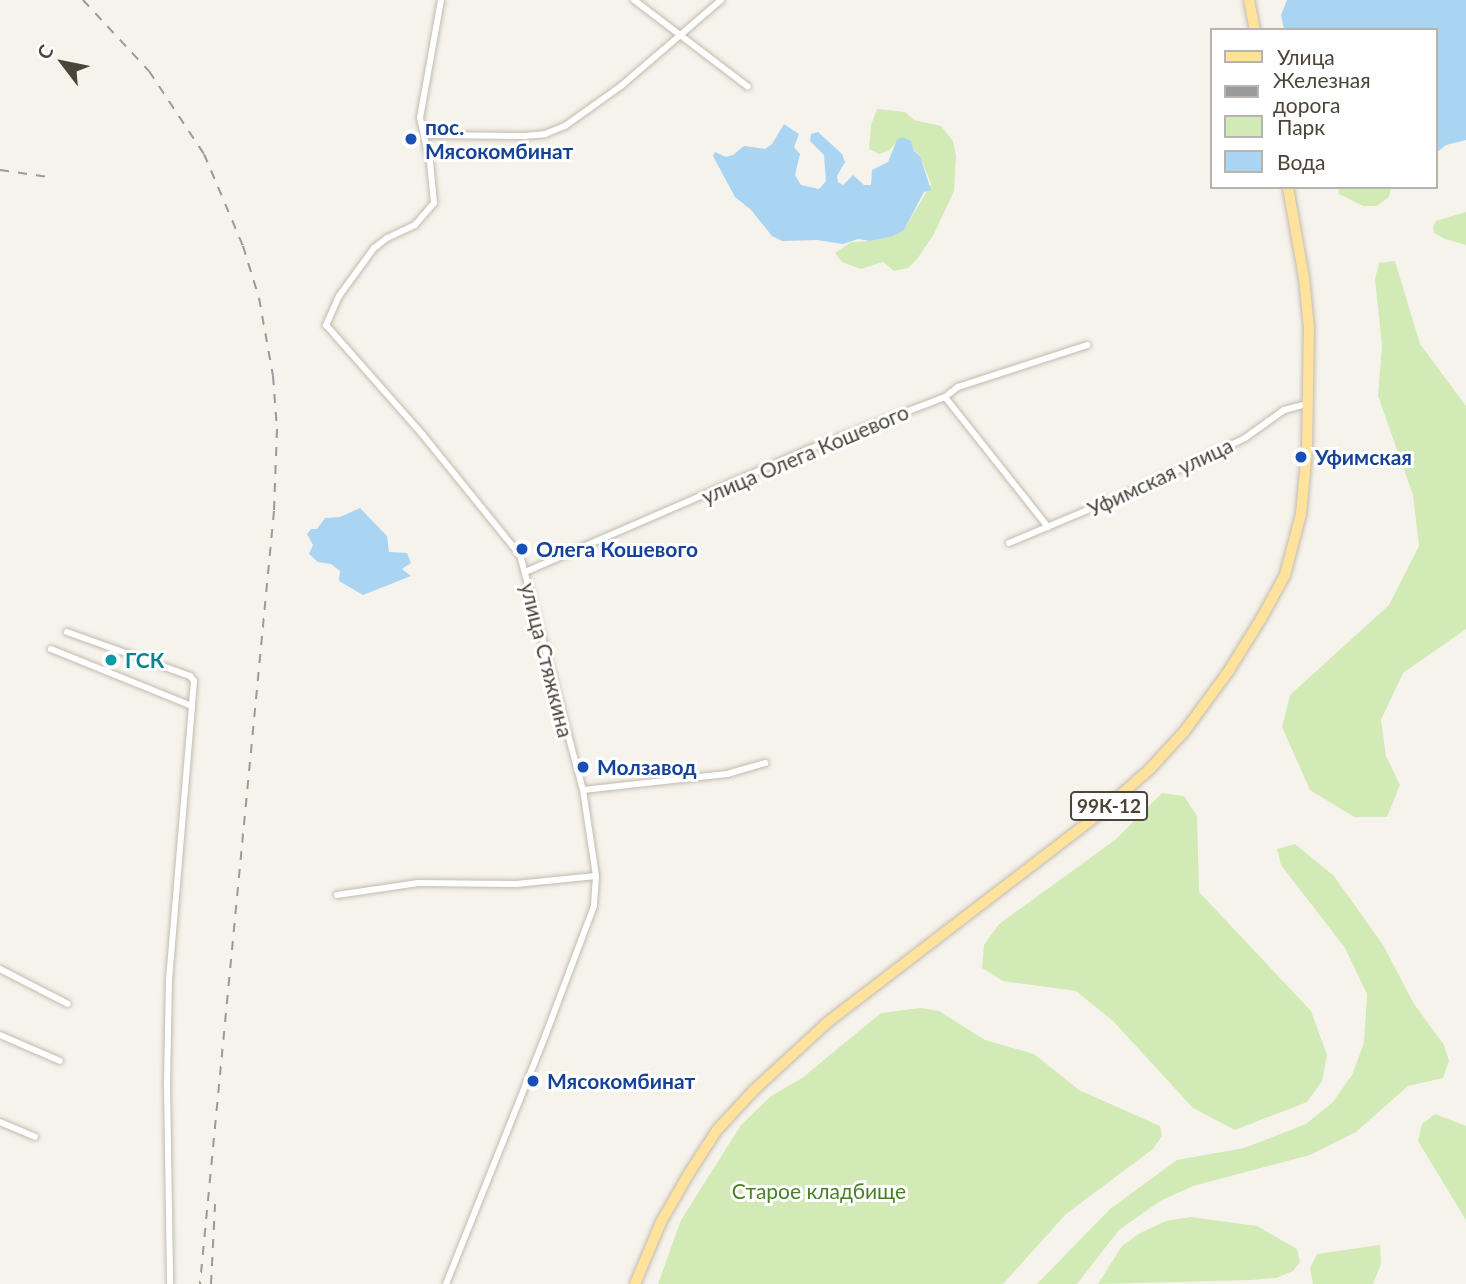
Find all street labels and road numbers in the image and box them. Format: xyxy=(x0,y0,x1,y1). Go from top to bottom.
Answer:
street label: улица Олега Кошевого xyxy=(698,399,912,509)
street label: Уфимская улица xyxy=(1083,432,1237,522)
street label: улица Стяжкина xyxy=(516,580,578,740)
road number: 99К-12 xyxy=(1069,790,1149,821)

